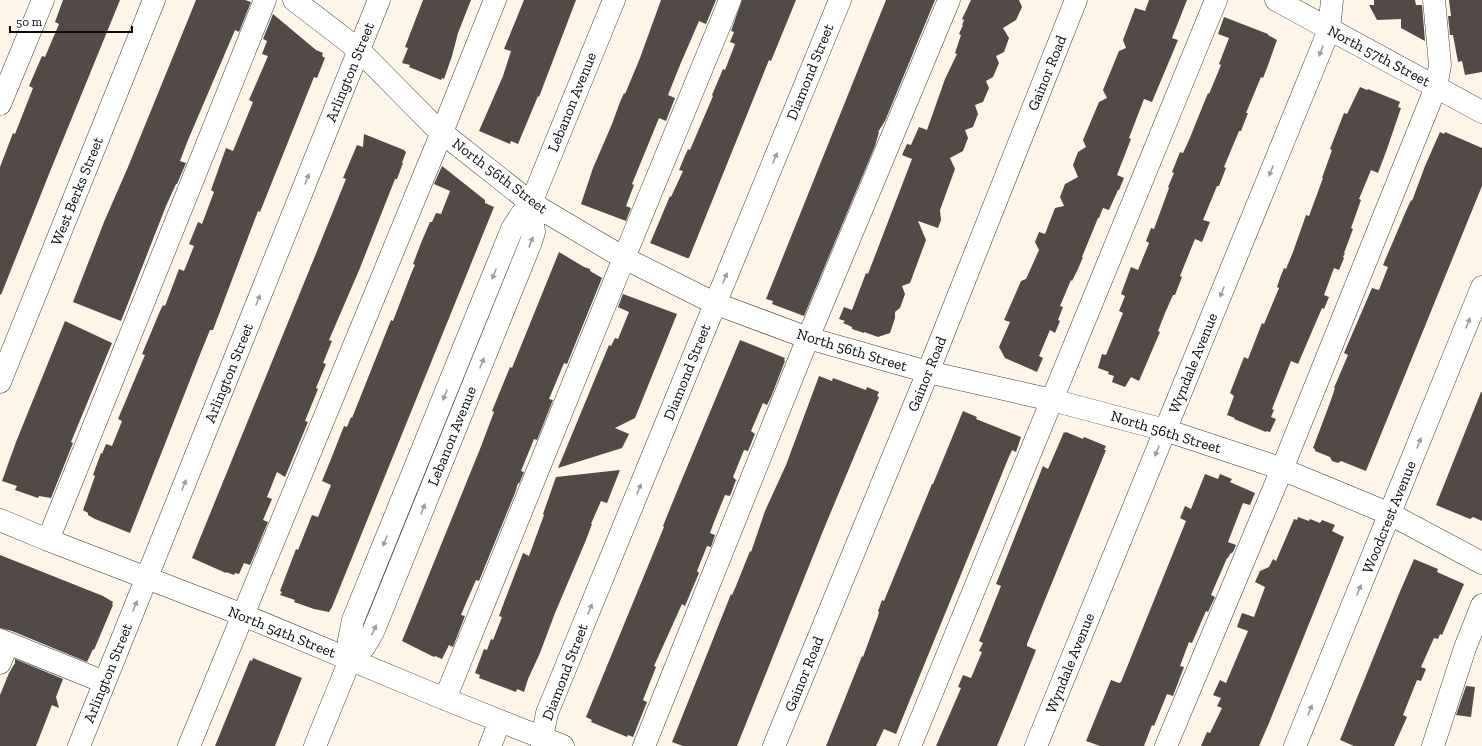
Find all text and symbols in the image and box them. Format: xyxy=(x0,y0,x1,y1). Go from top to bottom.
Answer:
scale bar xyxy=(10,8,132,34)
text: 50 m xyxy=(16,15,43,29)
street label: Arlington Street xyxy=(322,19,378,124)
street label: Diamond Street xyxy=(782,21,838,123)
street label: North 57th Street xyxy=(1325,21,1434,91)
street label: Gainor Road xyxy=(1024,32,1071,113)
one-way arrow xyxy=(1317,46,1323,58)
street label: Lebanon Avenue xyxy=(544,50,600,154)
street label: West Berks Street xyxy=(47,134,107,248)
street label: North 56th Street xyxy=(449,134,551,218)
one-way arrow xyxy=(772,151,778,163)
one-way arrow xyxy=(1268,166,1274,178)
one-way arrow xyxy=(304,173,310,185)
one-way arrow xyxy=(528,236,534,248)
one-way arrow xyxy=(490,269,496,281)
one-way arrow xyxy=(722,272,728,283)
one-way arrow xyxy=(1218,286,1224,298)
one-way arrow xyxy=(256,293,262,305)
street label: Wyndale Avenue xyxy=(1165,310,1221,416)
one-way arrow xyxy=(1465,316,1471,328)
street label: Arlington Street xyxy=(201,320,257,425)
street label: Diamond Street xyxy=(659,321,715,423)
street label: North 56th Street xyxy=(795,325,910,375)
street label: Gainor Road xyxy=(904,333,951,414)
one-way arrow xyxy=(479,357,485,368)
street label: Lebanon Avenue xyxy=(424,384,480,488)
one-way arrow xyxy=(441,389,447,401)
street label: North 56th Street xyxy=(1109,407,1224,457)
one-way arrow xyxy=(1416,438,1422,449)
one-way arrow xyxy=(1153,445,1159,457)
street label: Woodcrest Avenue xyxy=(1358,458,1420,576)
one-way arrow xyxy=(181,479,187,491)
one-way arrow xyxy=(636,482,642,494)
one-way arrow xyxy=(420,503,426,515)
one-way arrow xyxy=(382,536,388,547)
one-way arrow xyxy=(1357,583,1363,595)
one-way arrow xyxy=(132,600,138,611)
street label: North 54th Street xyxy=(226,602,339,662)
one-way arrow xyxy=(587,603,593,615)
street label: Wyndale Avenue xyxy=(1042,610,1098,716)
street label: Arlington Street xyxy=(80,620,136,725)
street label: Diamond Street xyxy=(538,621,592,723)
one-way arrow xyxy=(371,623,377,635)
street label: Gainor Road xyxy=(781,633,828,714)
one-way arrow xyxy=(1307,704,1313,715)

